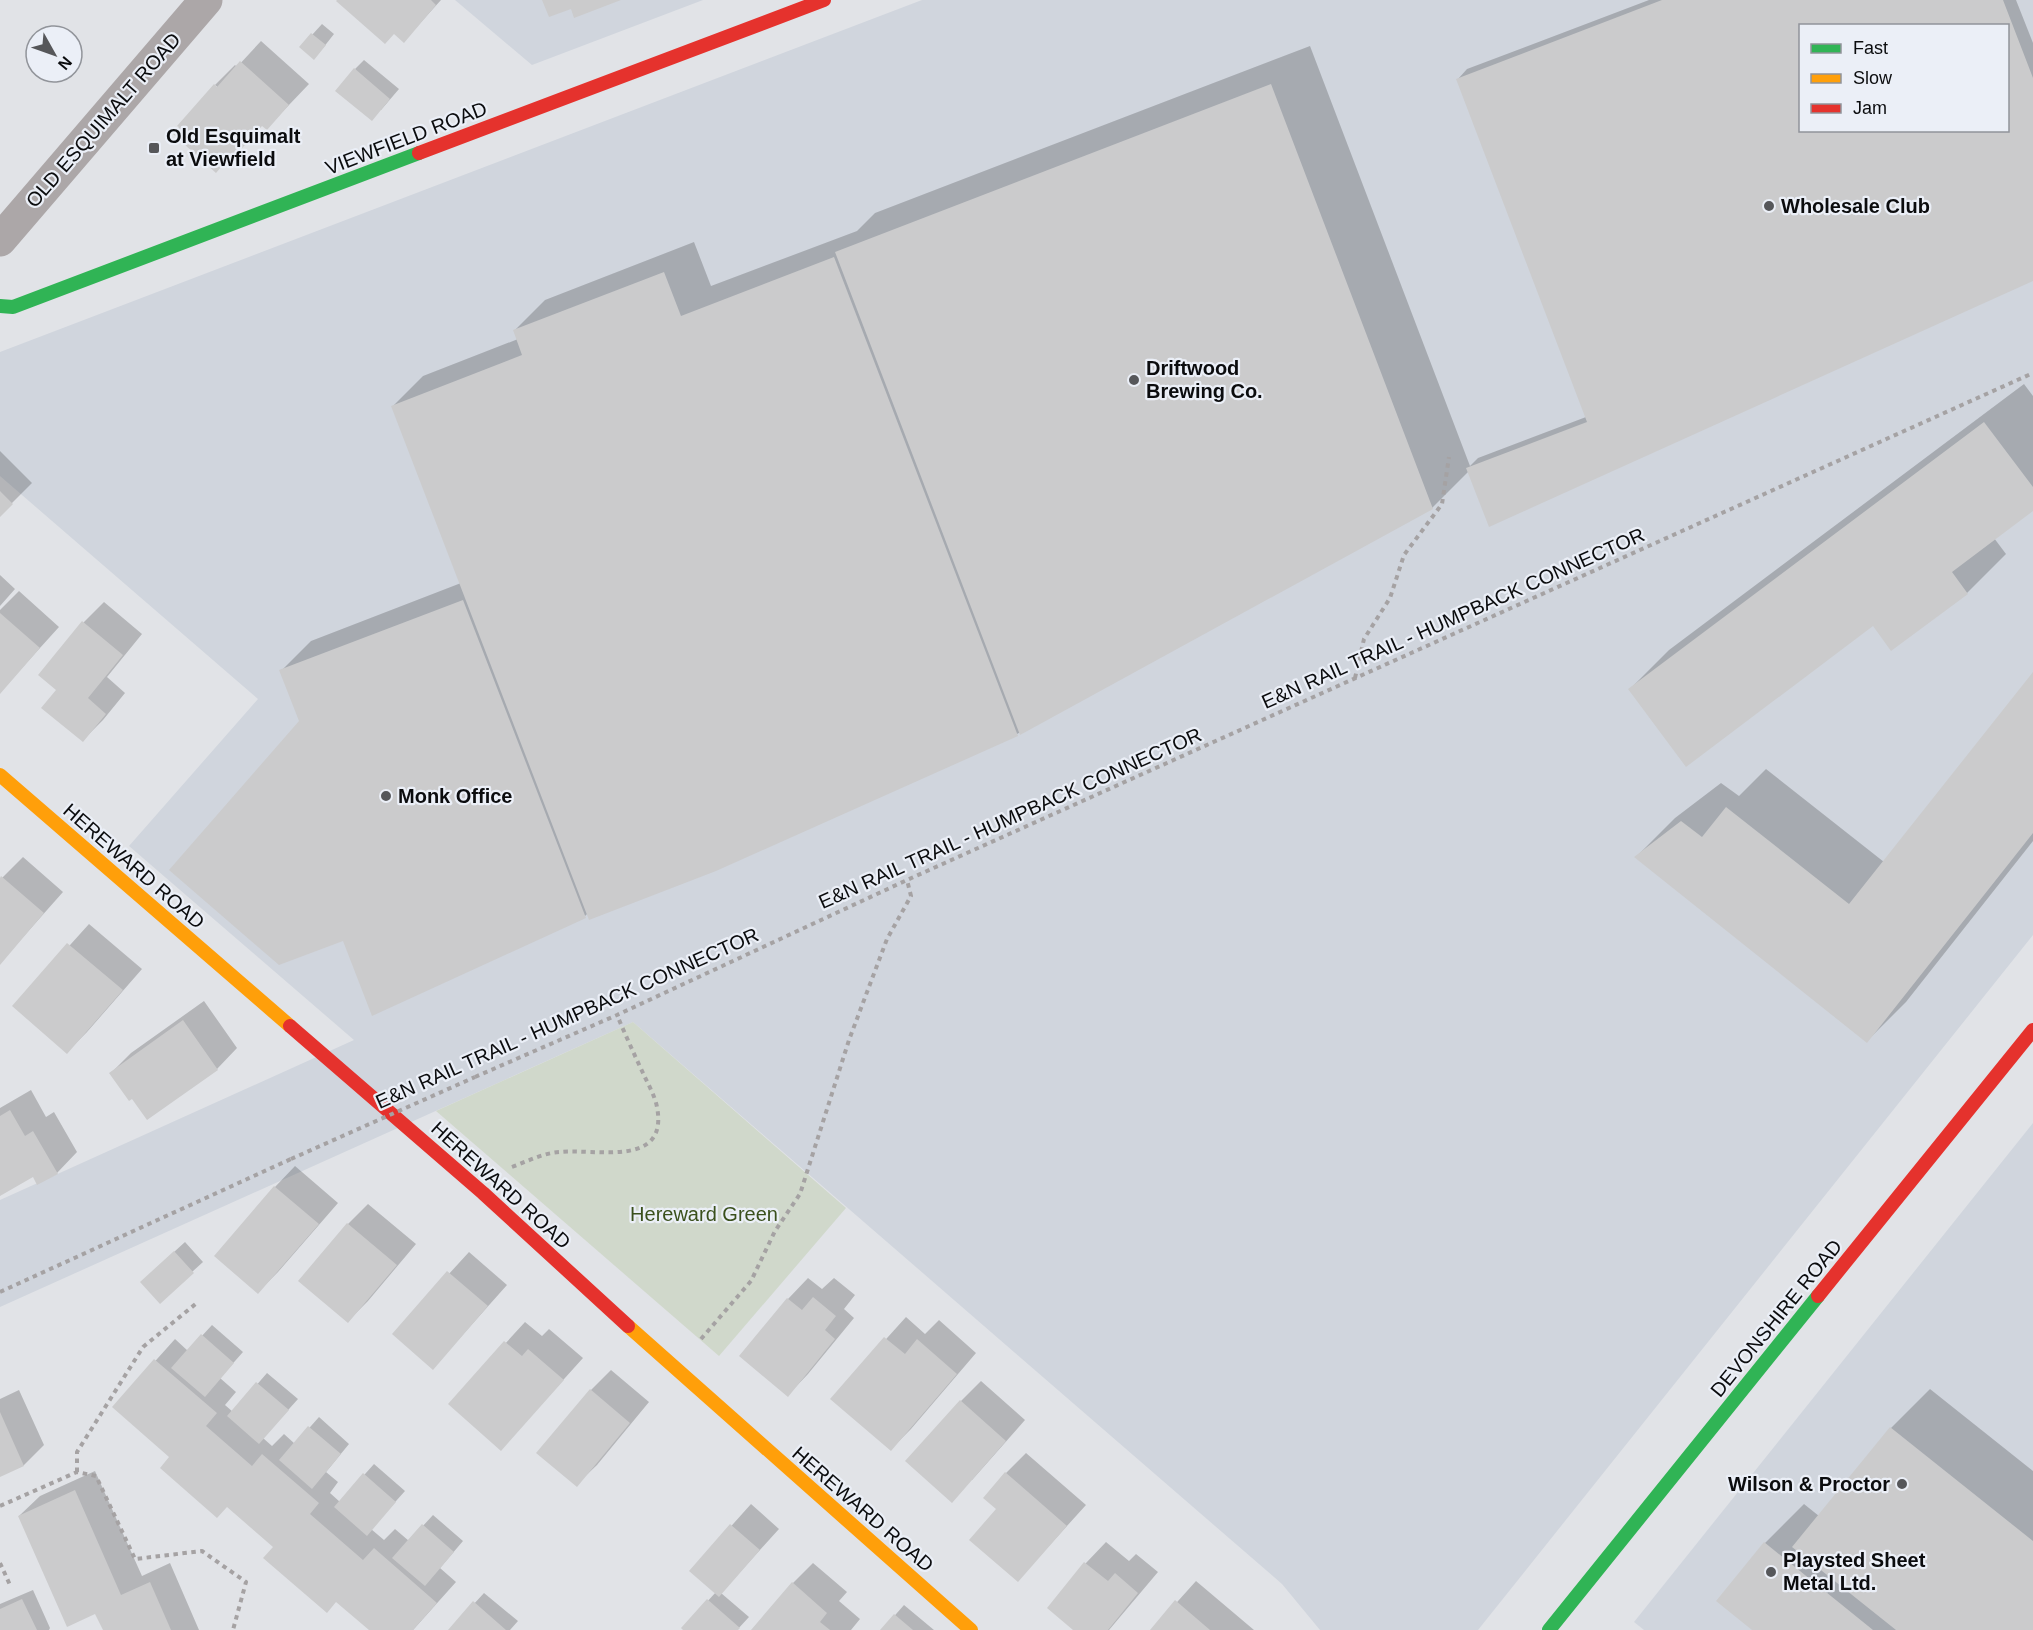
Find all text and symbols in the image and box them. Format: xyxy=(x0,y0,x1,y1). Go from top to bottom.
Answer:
north arrow xyxy=(24,24,84,84)
legend xyxy=(1799,24,2009,132)
street label: OLD ESQUIMALT ROAD xyxy=(21,28,185,212)
text: Fast xyxy=(1853,38,1888,58)
text: N xyxy=(55,53,75,73)
text: Slow xyxy=(1853,68,1893,88)
street label: VIEWFIELD ROAD xyxy=(322,97,490,179)
text: Jam xyxy=(1853,98,1887,118)
place label: Old Esquimalt at Viewfield xyxy=(166,125,301,170)
marker: Old Esquimalt at Viewfield xyxy=(147,141,161,155)
place label: Wholesale Club xyxy=(1781,195,1930,217)
marker: Wholesale Club xyxy=(1762,199,1776,213)
place label: Driftwood Brewing Co. xyxy=(1146,357,1263,402)
marker: Driftwood Brewing Co. xyxy=(1127,373,1141,387)
street label: E&N RAIL TRAIL - HUMPBACK CONNECTOR xyxy=(1258,523,1648,713)
street label: E&N RAIL TRAIL - HUMPBACK CONNECTOR xyxy=(815,723,1205,913)
place label: Monk Office xyxy=(398,785,512,807)
marker: Monk Office xyxy=(379,789,393,803)
street label: HEREWARD ROAD xyxy=(59,799,209,933)
street label: E&N RAIL TRAIL - HUMPBACK CONNECTOR xyxy=(372,923,762,1113)
street label: HEREWARD ROAD xyxy=(427,1117,575,1253)
park label: Hereward Green xyxy=(630,1203,778,1225)
street label: DEVONSHIRE ROAD xyxy=(1706,1235,1846,1401)
street label: HEREWARD ROAD xyxy=(788,1442,938,1576)
place label: Wilson & Proctor xyxy=(1728,1473,1890,1495)
marker: Wilson & Proctor xyxy=(1895,1477,1909,1491)
place label: Playsted Sheet Metal Ltd. xyxy=(1783,1549,1926,1594)
marker: Playsted Sheet Metal Ltd. xyxy=(1764,1565,1778,1579)

